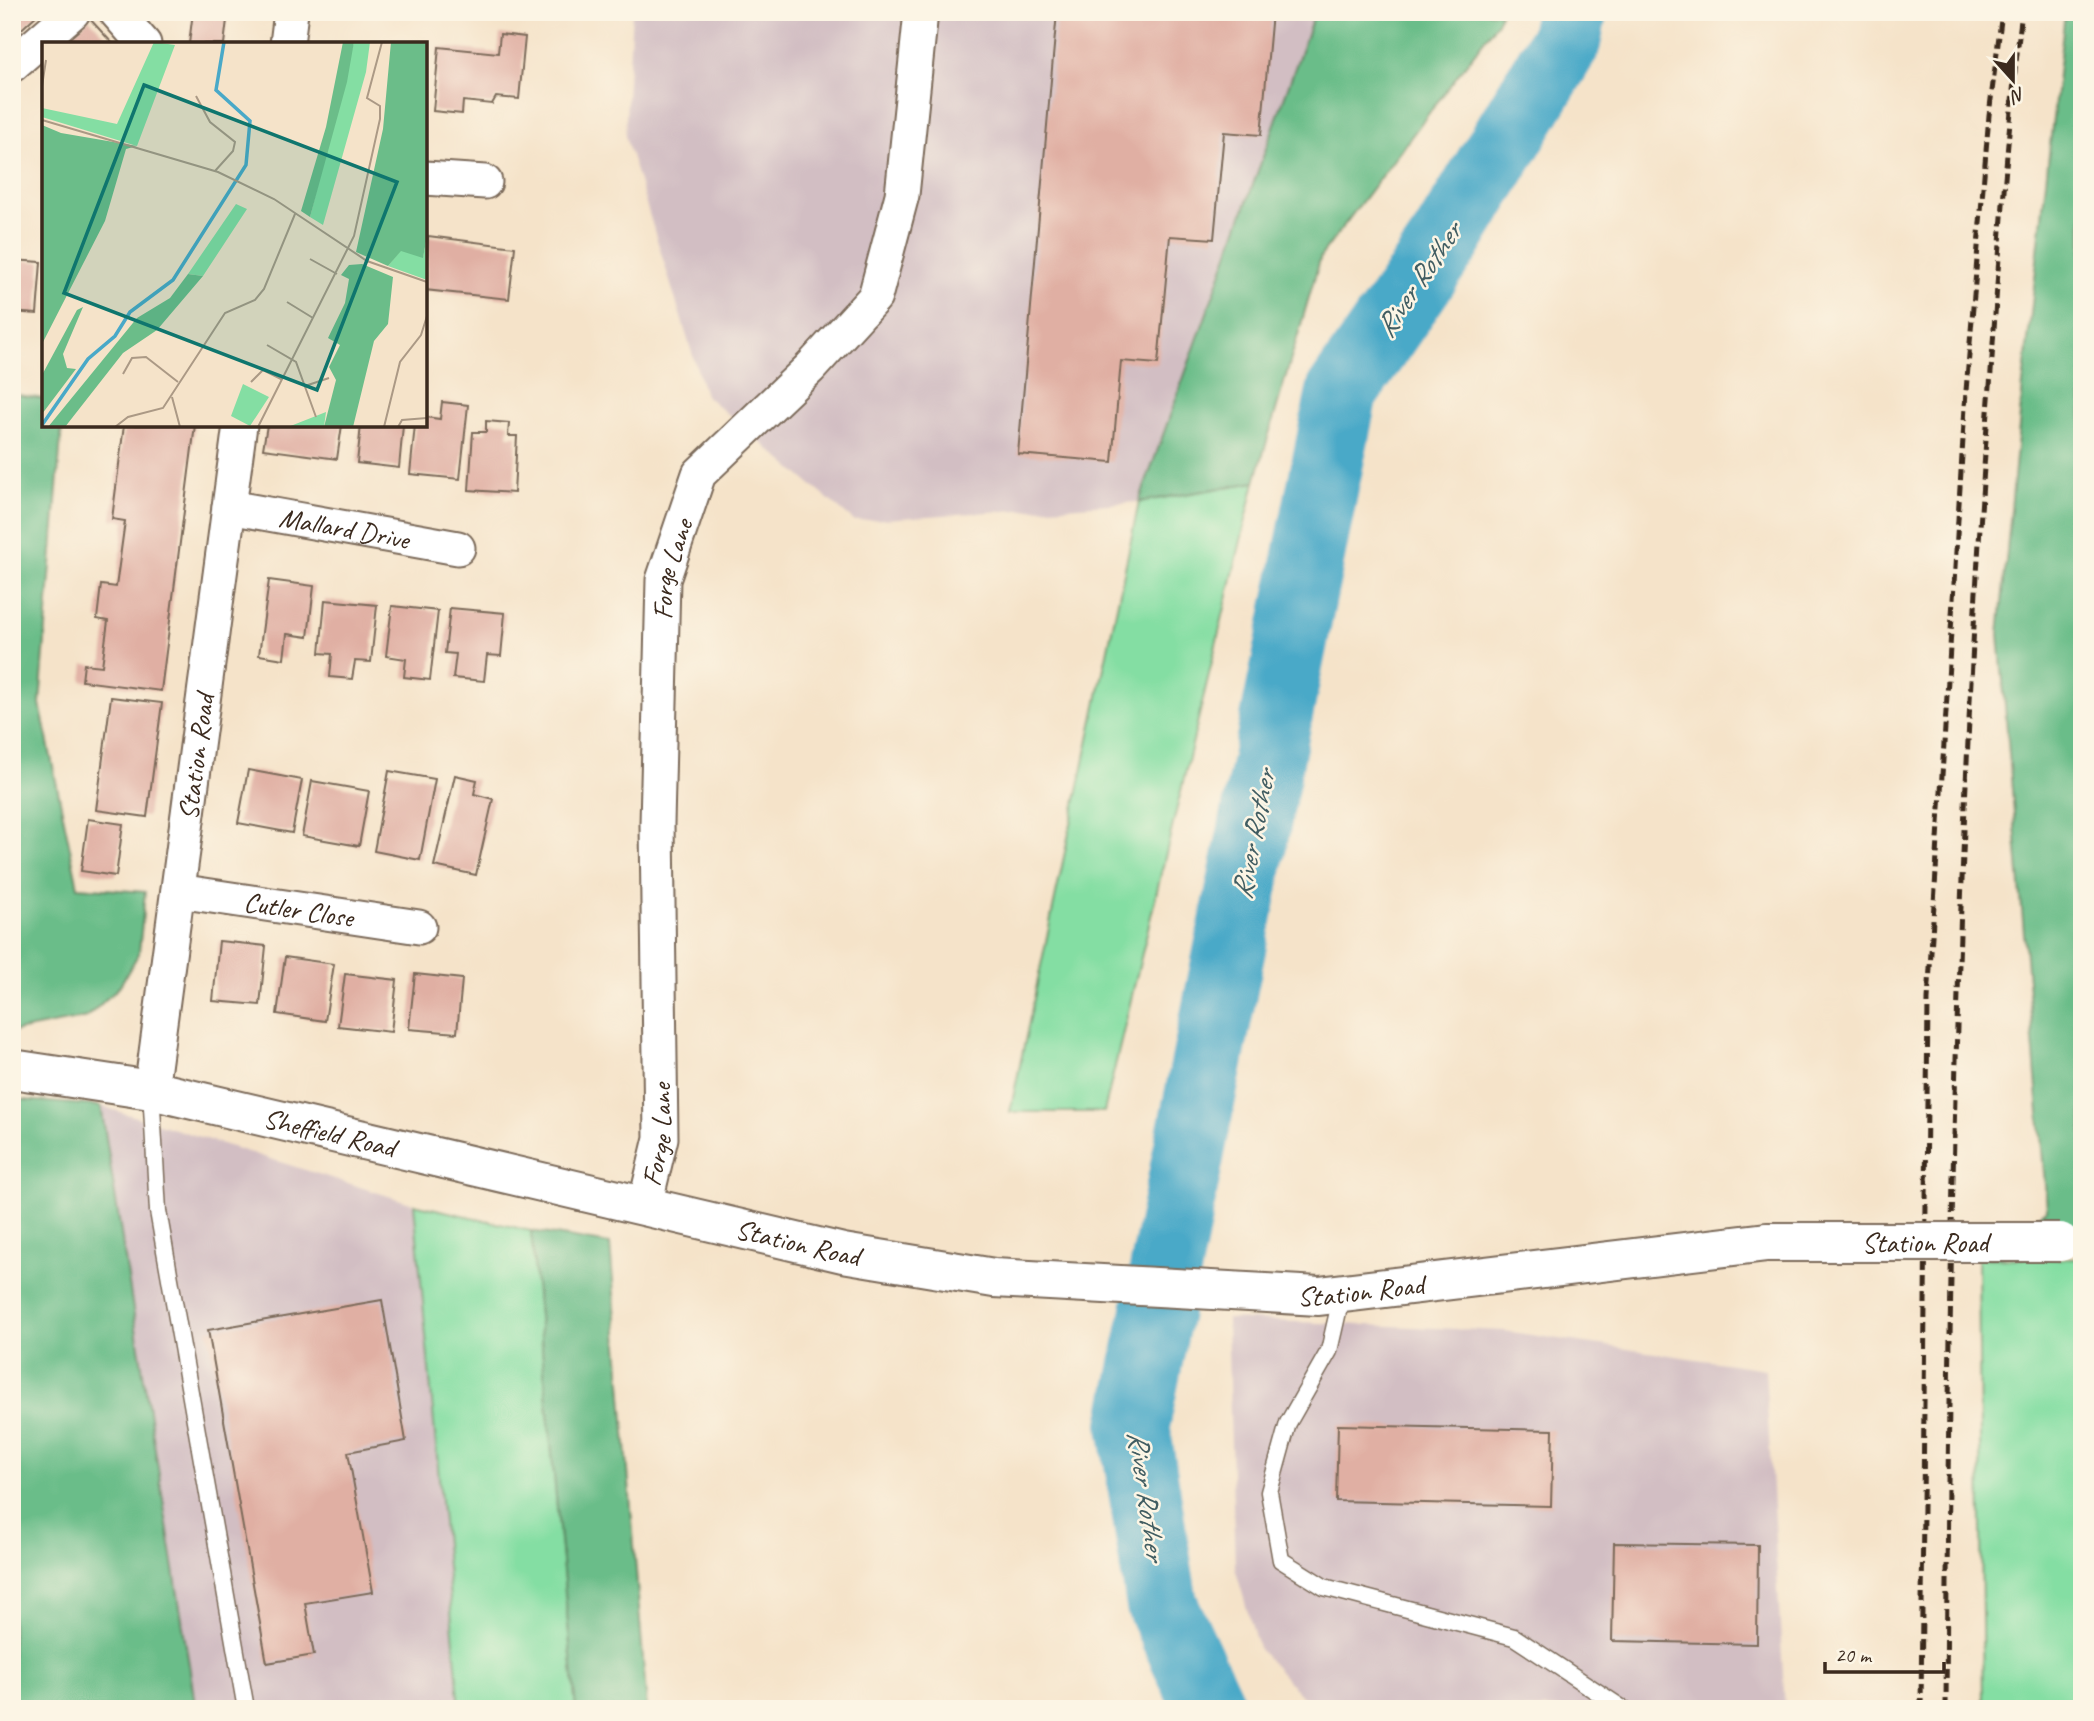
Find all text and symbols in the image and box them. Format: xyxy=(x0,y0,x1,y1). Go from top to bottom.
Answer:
inset map xyxy=(42,42,427,427)
north arrow xyxy=(1979,46,2048,116)
text: N xyxy=(2006,82,2029,109)
water label: River Rother xyxy=(1366,212,1472,344)
street label: Mallard Drive xyxy=(277,499,414,557)
street label: Forge Lane xyxy=(645,512,701,620)
street label: Station Road xyxy=(170,688,222,822)
water label: River Rother xyxy=(1222,764,1285,902)
street label: Cutler Close xyxy=(242,884,357,935)
street label: Forge Lane xyxy=(633,1081,679,1189)
street label: Sheffield Road xyxy=(260,1100,403,1165)
street label: Station Road xyxy=(732,1211,866,1274)
street label: Station Road xyxy=(1862,1225,1992,1260)
street label: Station Road xyxy=(1297,1266,1429,1314)
water label: River Rother xyxy=(1119,1428,1175,1566)
scale bar xyxy=(1825,1630,1944,1674)
text: 20 m xyxy=(1835,1642,1873,1668)

